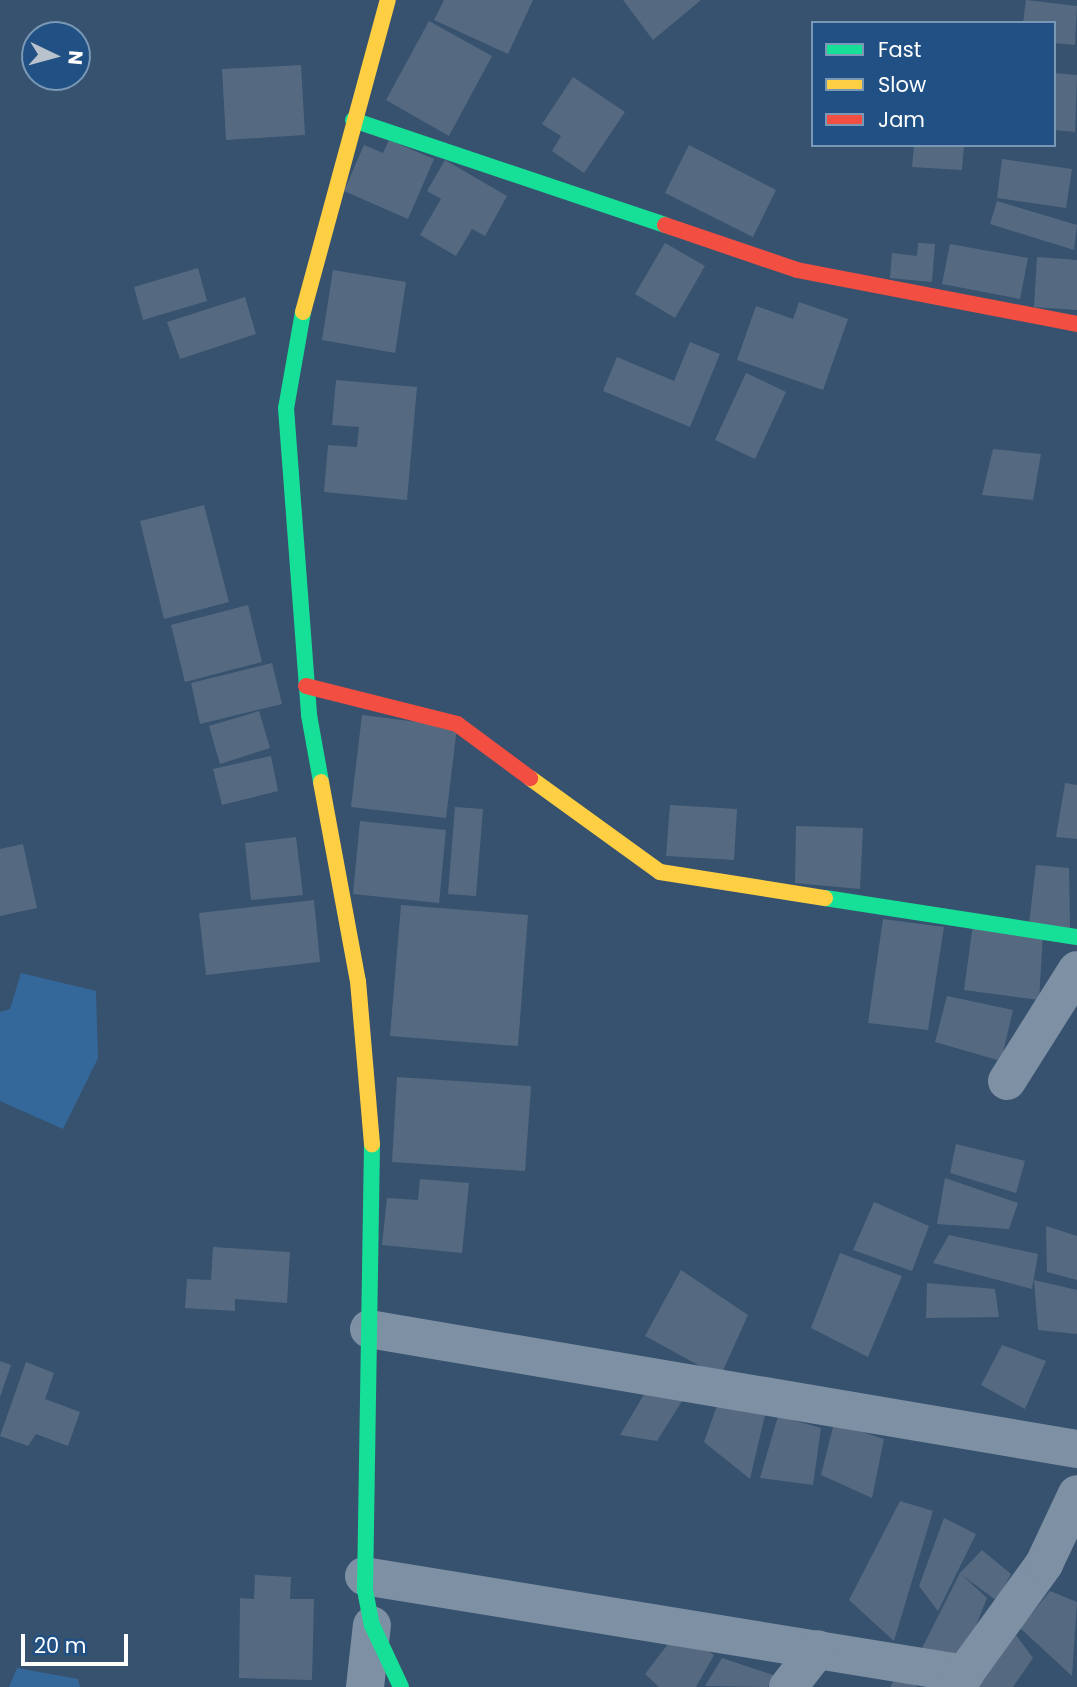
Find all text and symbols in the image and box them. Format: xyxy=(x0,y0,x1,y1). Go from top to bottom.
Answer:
north arrow xyxy=(21,21,91,91)
legend xyxy=(811,21,1056,147)
text: Fast xyxy=(878,35,921,64)
text: N xyxy=(61,49,89,66)
text: Slow xyxy=(878,70,926,99)
text: Jam xyxy=(878,105,925,134)
scale bar xyxy=(24,1620,131,1664)
text: 20 m xyxy=(34,1631,87,1660)

